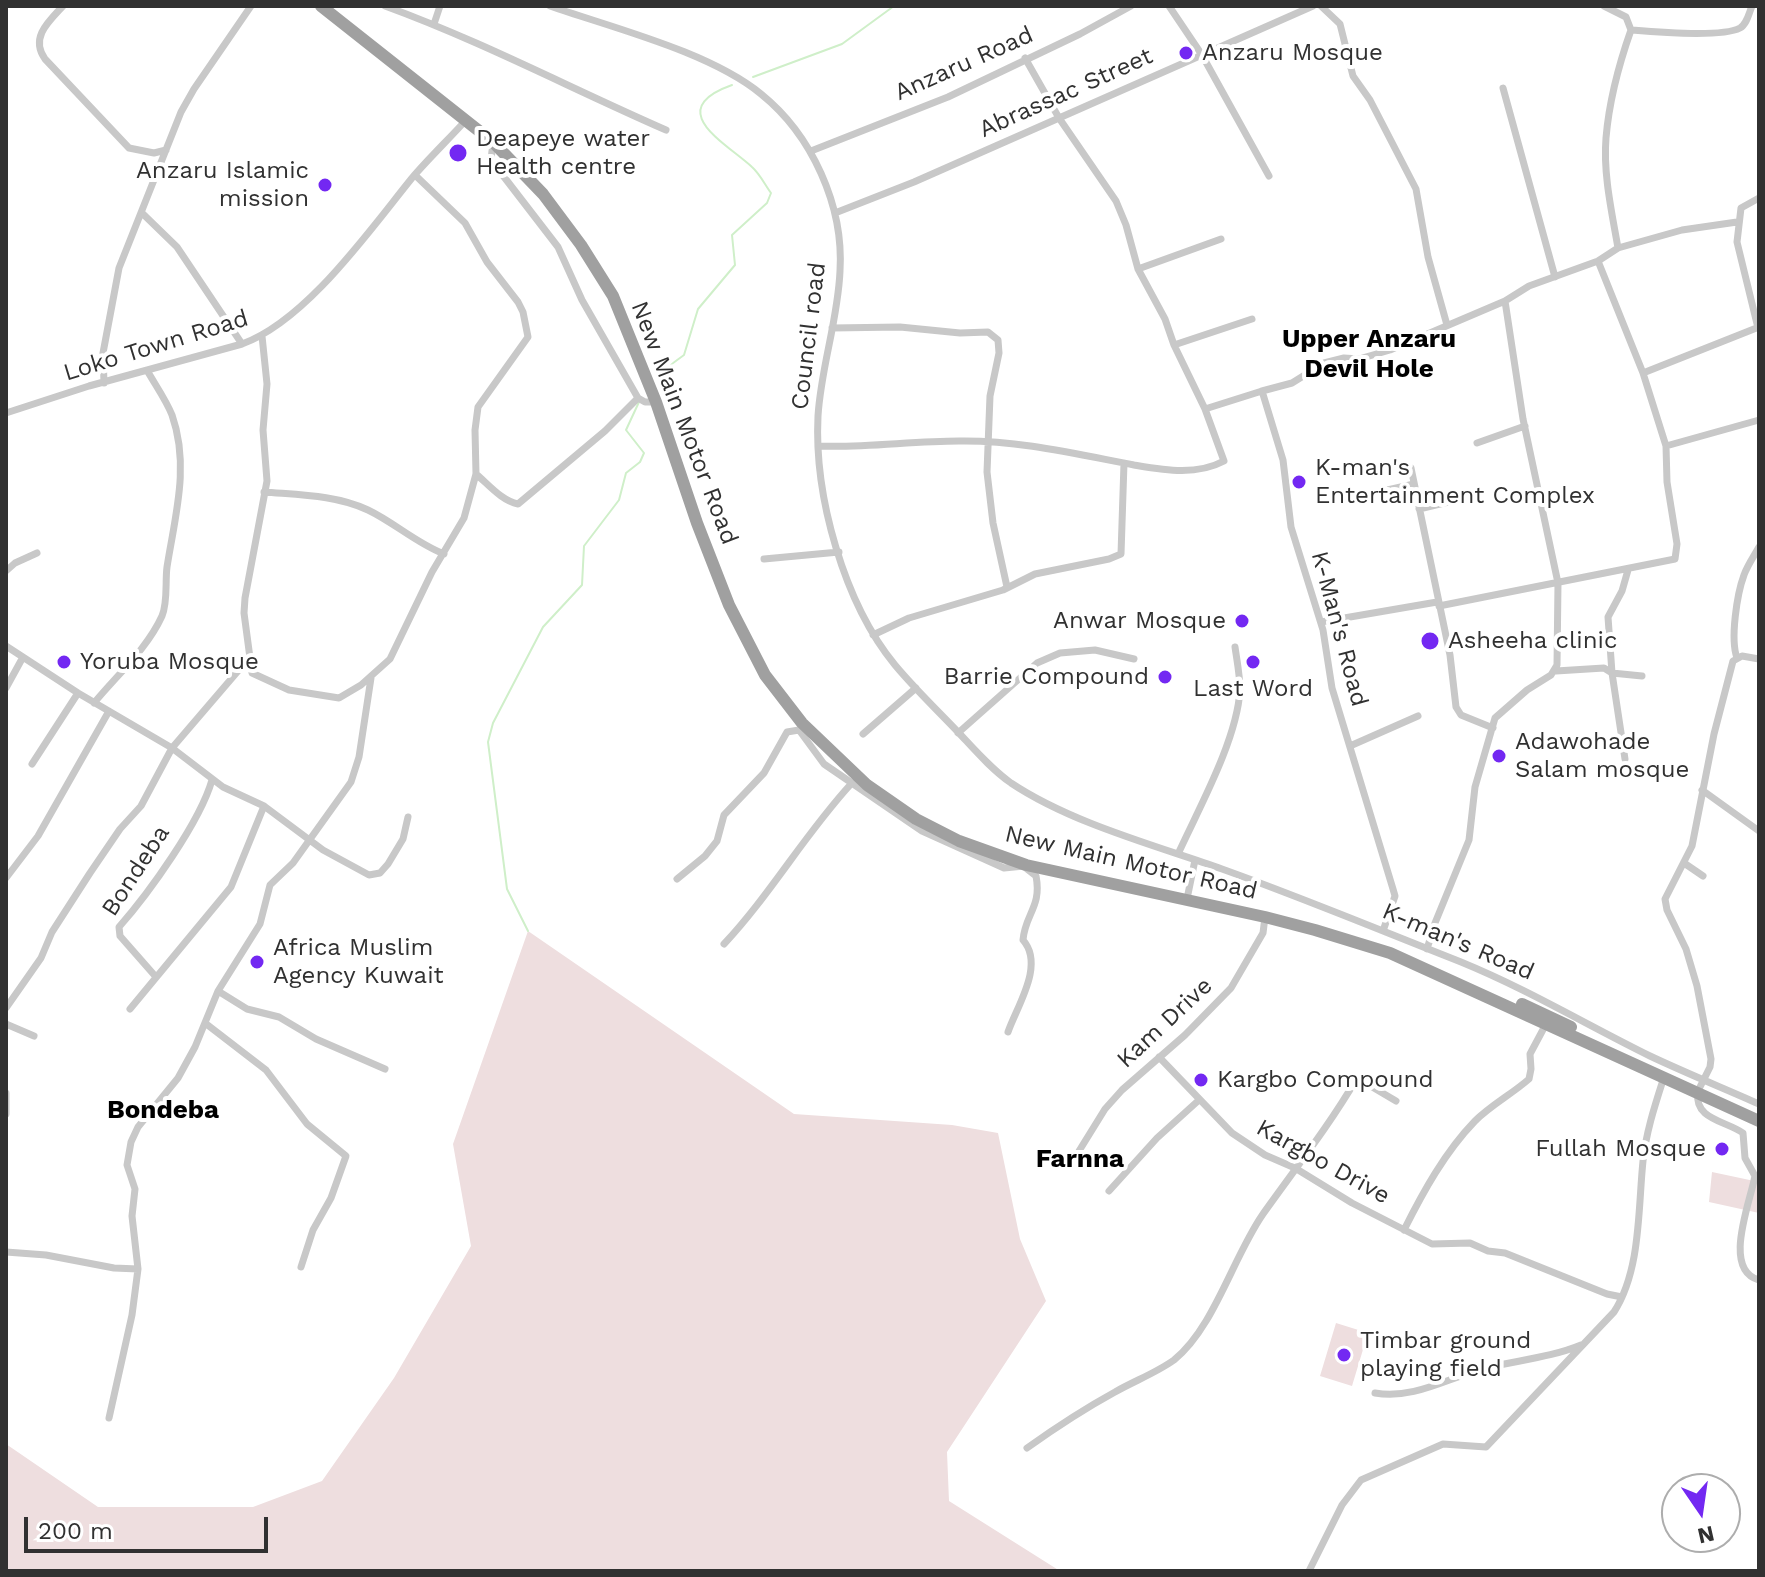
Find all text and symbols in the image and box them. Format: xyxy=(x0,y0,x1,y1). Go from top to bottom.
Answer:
street label: Anzaru Road xyxy=(890,21,1038,107)
place label: Anzaru Mosque xyxy=(1202,39,1383,67)
street label: Abrassac Street xyxy=(975,42,1157,144)
marker: Anzaru Mosque xyxy=(1177,44,1195,62)
place label: Deapeye water Health centre xyxy=(476,125,650,181)
marker: Deapeye water Health centre xyxy=(447,142,469,164)
place label: Anzaru Islamic mission xyxy=(136,157,309,213)
marker: Anzaru Islamic mission xyxy=(316,176,334,194)
street label: Council road xyxy=(786,261,832,411)
street label: New Main Motor Road xyxy=(624,297,744,549)
street label: Loko Town Road xyxy=(60,304,252,388)
district label: Upper Anzaru Devil Hole xyxy=(1282,323,1456,384)
place label: K-man's Entertainment Complex xyxy=(1315,454,1595,510)
marker: K-man's Entertainment Complex xyxy=(1290,473,1308,491)
street label: K-Man's Road xyxy=(1304,548,1374,710)
place label: Anwar Mosque xyxy=(1053,607,1226,635)
marker: Anwar Mosque xyxy=(1233,612,1251,630)
place label: Asheeha clinic xyxy=(1448,627,1617,655)
marker: Asheeha clinic xyxy=(1419,630,1441,652)
place label: Yoruba Mosque xyxy=(80,648,259,676)
marker: Yoruba Mosque xyxy=(55,653,73,671)
marker: Last Word xyxy=(1244,653,1262,671)
place label: Barrie Compound xyxy=(944,663,1149,691)
marker: Barrie Compound xyxy=(1156,668,1174,686)
place label: Last Word xyxy=(1193,675,1313,703)
place label: Adawohade Salam mosque xyxy=(1515,728,1689,784)
marker: Adawohade Salam mosque xyxy=(1490,747,1508,765)
street label: Bondeba xyxy=(96,820,176,922)
street label: New Main Motor Road xyxy=(1002,820,1260,906)
street label: K-man's Road xyxy=(1378,897,1538,987)
place label: Africa Muslim Agency Kuwait xyxy=(273,934,444,990)
marker: Africa Muslim Agency Kuwait xyxy=(248,953,266,971)
street label: Kam Drive xyxy=(1111,972,1219,1074)
place label: Kargbo Compound xyxy=(1217,1066,1433,1094)
marker: Kargbo Compound xyxy=(1192,1071,1210,1089)
district label: Bondeba xyxy=(107,1094,219,1126)
street label: Kargbo Drive xyxy=(1251,1113,1395,1211)
place label: Fullah Mosque xyxy=(1535,1135,1706,1163)
marker: Fullah Mosque xyxy=(1713,1140,1731,1158)
district label: Farnna xyxy=(1036,1143,1124,1175)
place label: Timbar ground playing field xyxy=(1360,1327,1531,1383)
marker: Timbar ground playing field xyxy=(1335,1346,1353,1364)
north arrow xyxy=(1661,1473,1741,1553)
scale bar xyxy=(28,1501,272,1551)
text: 200 m xyxy=(38,1517,113,1545)
text: N xyxy=(1695,1521,1717,1549)

